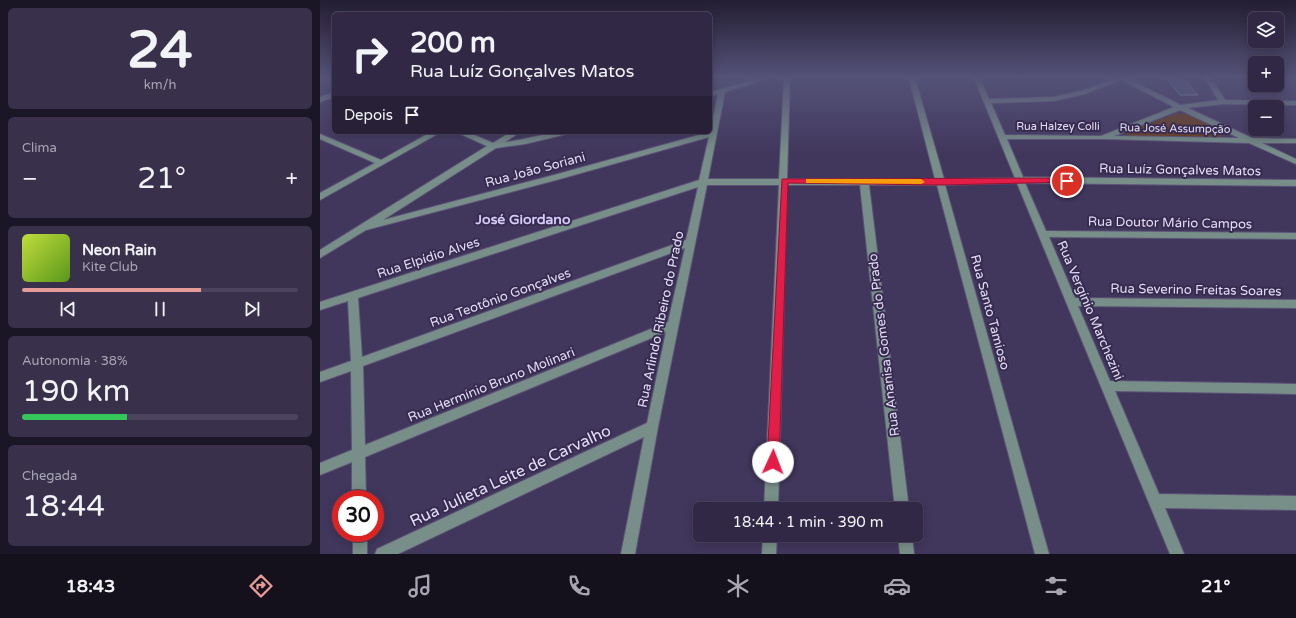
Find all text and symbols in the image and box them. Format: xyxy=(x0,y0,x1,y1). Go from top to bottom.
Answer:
map controls xyxy=(1248,12,1284,136)
button: layers xyxy=(1248,12,1284,48)
text: 24 xyxy=(127,19,193,82)
text: 200 m xyxy=(410,26,496,60)
icon: right xyxy=(344,28,396,80)
button: + xyxy=(1248,56,1284,92)
text: Rua Luíz Gonçalves Matos xyxy=(410,60,634,82)
text: km/h xyxy=(144,77,176,93)
button: − xyxy=(1248,100,1284,136)
icon: arrive xyxy=(401,104,423,126)
text: Depois xyxy=(344,106,393,124)
street label: Rua Halzey Colli xyxy=(1016,120,1100,133)
street label: Rua José Assumpção xyxy=(1119,121,1231,136)
text: Clima xyxy=(22,140,57,156)
street label: Rua João Soriani xyxy=(483,149,587,191)
text: 21° xyxy=(137,160,186,197)
street label: Rua Luíz Gonçalves Matos xyxy=(1099,161,1261,179)
pin xyxy=(1050,164,1084,198)
text: − xyxy=(22,166,38,192)
text: + xyxy=(286,166,298,192)
icon: arrive xyxy=(1056,170,1078,192)
district label: José Giordano xyxy=(475,211,571,228)
street label: Rua Doutor Mário Campos xyxy=(1088,214,1252,232)
street label: Rua Arlindo Ribeiro do Prado xyxy=(634,229,688,409)
street label: Rua Elpídio Alves xyxy=(375,234,482,282)
street label: Rua Vergínio Marchezini xyxy=(1053,238,1127,383)
text: Neon Rain xyxy=(82,241,156,259)
street label: Rua Ananisa Gomes do Prado xyxy=(865,253,903,437)
street label: Rua Santo Tamioso xyxy=(967,253,1013,372)
text: Kite Club xyxy=(82,259,138,275)
street label: Rua Teotônio Gonçalves xyxy=(428,265,573,331)
street label: Rua Severino Freitas Soares xyxy=(1110,281,1282,299)
icon: previous xyxy=(57,298,79,320)
icon: pause xyxy=(149,298,171,320)
icon: next xyxy=(241,298,263,320)
street label: Rua Hermínio Bruno Molinari xyxy=(406,344,577,426)
text: Autonomia · 38% xyxy=(22,353,128,369)
text: 190 km xyxy=(22,373,130,410)
street label: Rua Julieta Leite de Carvalho xyxy=(407,420,614,531)
position arrow xyxy=(752,441,794,483)
text: Chegada xyxy=(22,468,77,484)
text: 18:44 xyxy=(22,488,105,525)
speed limit sign: 30 xyxy=(332,490,384,542)
text: 18:44 · 1 min · 390 m xyxy=(733,513,883,531)
icon: directions xyxy=(247,572,275,600)
icon: music xyxy=(406,572,434,600)
icon: phone xyxy=(565,572,593,600)
icon: climate xyxy=(724,572,752,600)
icon: car xyxy=(883,572,911,600)
icon: filters xyxy=(1042,572,1070,600)
text: 18:43 xyxy=(66,575,115,597)
text: 21° xyxy=(1201,575,1230,597)

